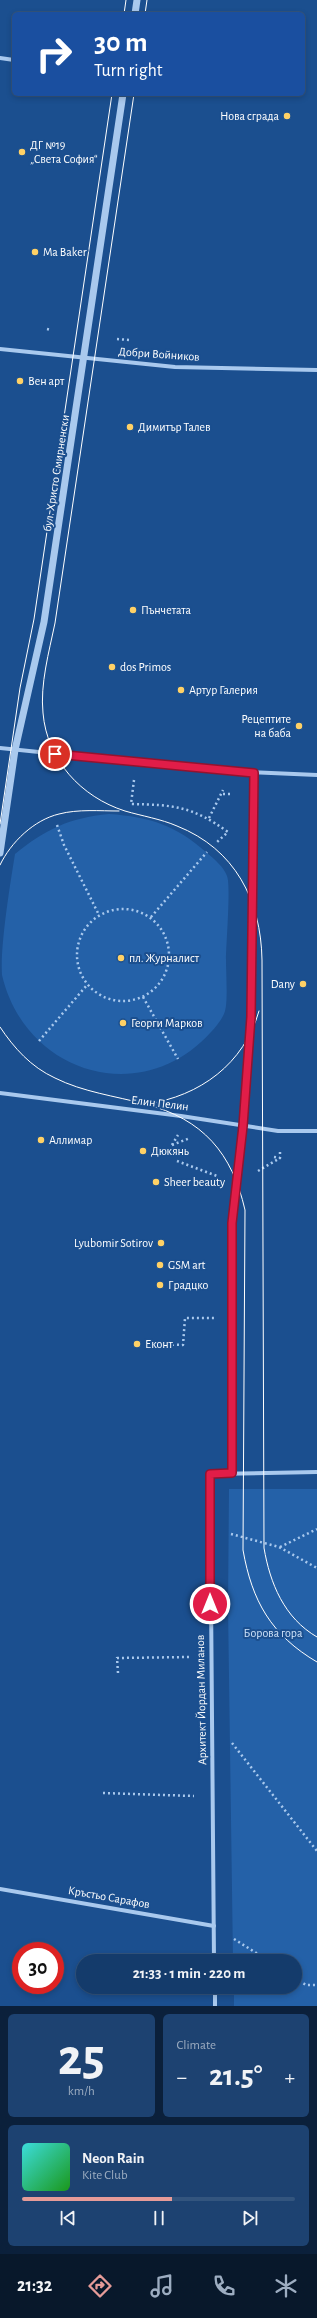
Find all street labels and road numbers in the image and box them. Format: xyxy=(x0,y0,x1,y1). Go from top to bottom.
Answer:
street label: Добри Войников xyxy=(118,345,201,363)
street label: бул. Христо Смирненски xyxy=(41,414,72,532)
street label: Елин Пелин xyxy=(131,1094,189,1112)
street label: Архитект Йордан Миланов xyxy=(193,1634,208,1765)
street label: Кръстьо Сарафов xyxy=(67,1884,151,1910)

